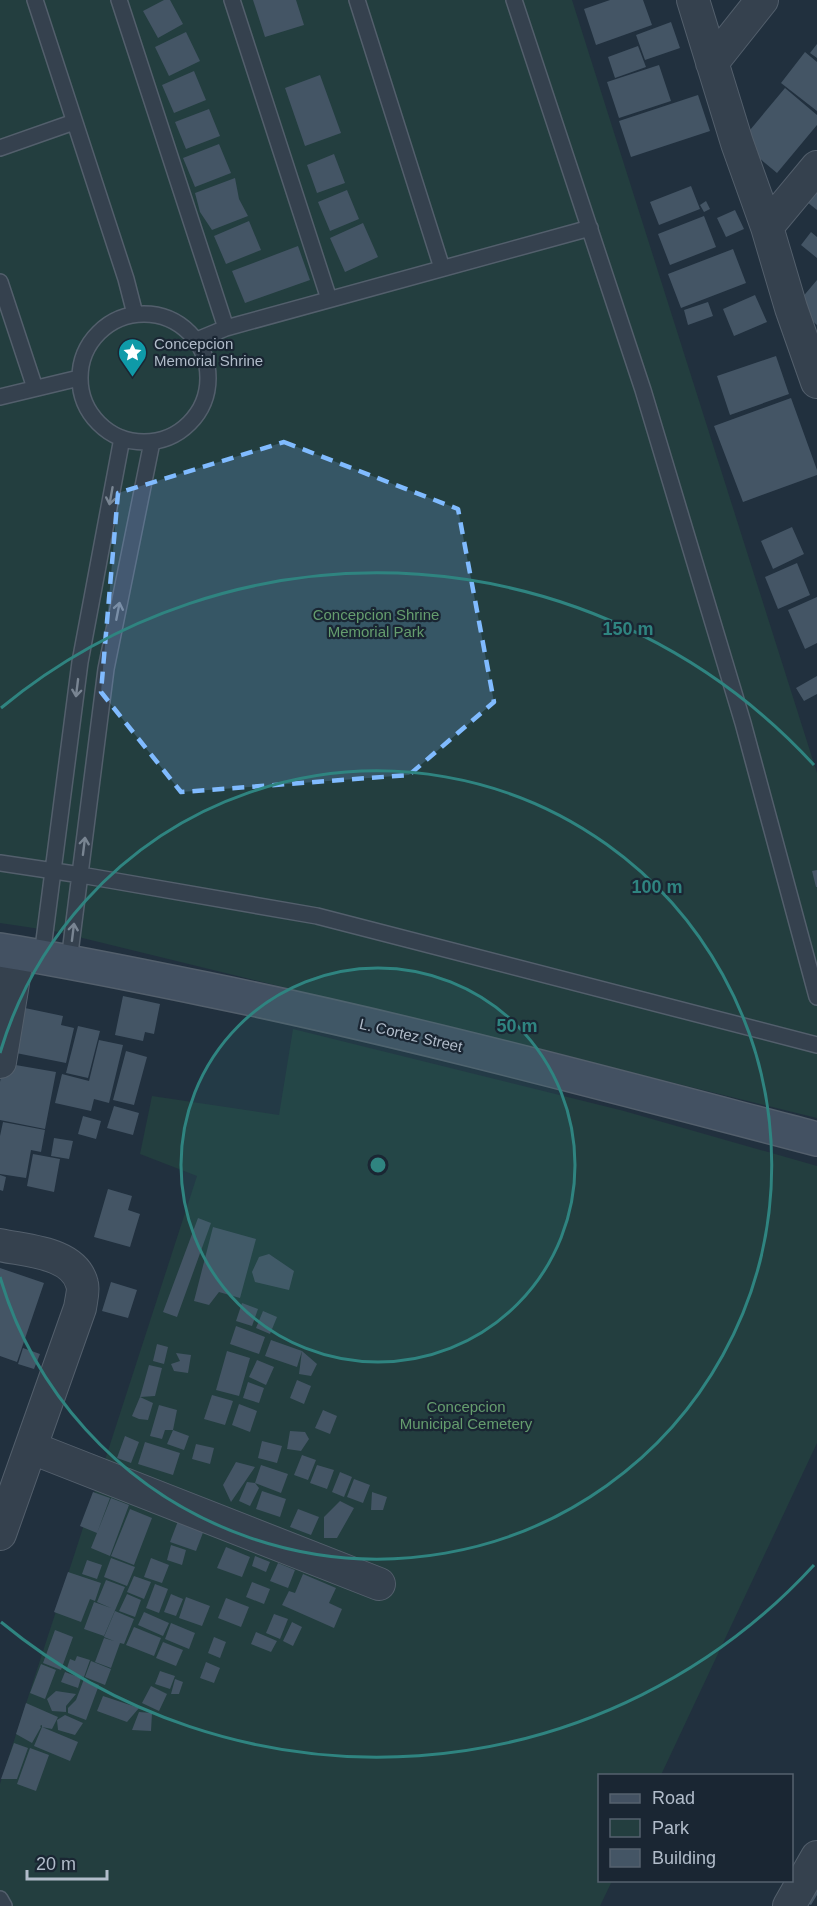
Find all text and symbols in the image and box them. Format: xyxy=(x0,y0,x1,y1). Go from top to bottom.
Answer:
place label: Concepcion Memorial Shrine xyxy=(154,335,263,369)
place icon: Concepcion Memorial Shrine xyxy=(117,336,149,378)
one-way arrow xyxy=(105,486,116,505)
one-way arrow xyxy=(113,602,124,621)
park label: Concepcion Shrine Memorial Park xyxy=(313,606,439,640)
text: 150 m xyxy=(602,619,654,639)
one-way arrow xyxy=(71,678,82,697)
one-way arrow xyxy=(79,836,90,856)
text: 100 m xyxy=(631,877,683,897)
one-way arrow xyxy=(68,923,79,943)
street label: L. Cortez Street xyxy=(358,1015,465,1055)
text: 50 m xyxy=(496,1016,538,1036)
centre of rings xyxy=(368,1155,388,1175)
park label: Concepcion Municipal Cemetery xyxy=(400,1398,533,1432)
legend xyxy=(598,1774,793,1882)
text: Road xyxy=(652,1788,695,1808)
text: Park xyxy=(652,1818,690,1838)
scale bar xyxy=(27,1843,106,1881)
text: Building xyxy=(652,1848,716,1868)
text: 20 m xyxy=(36,1854,76,1874)

